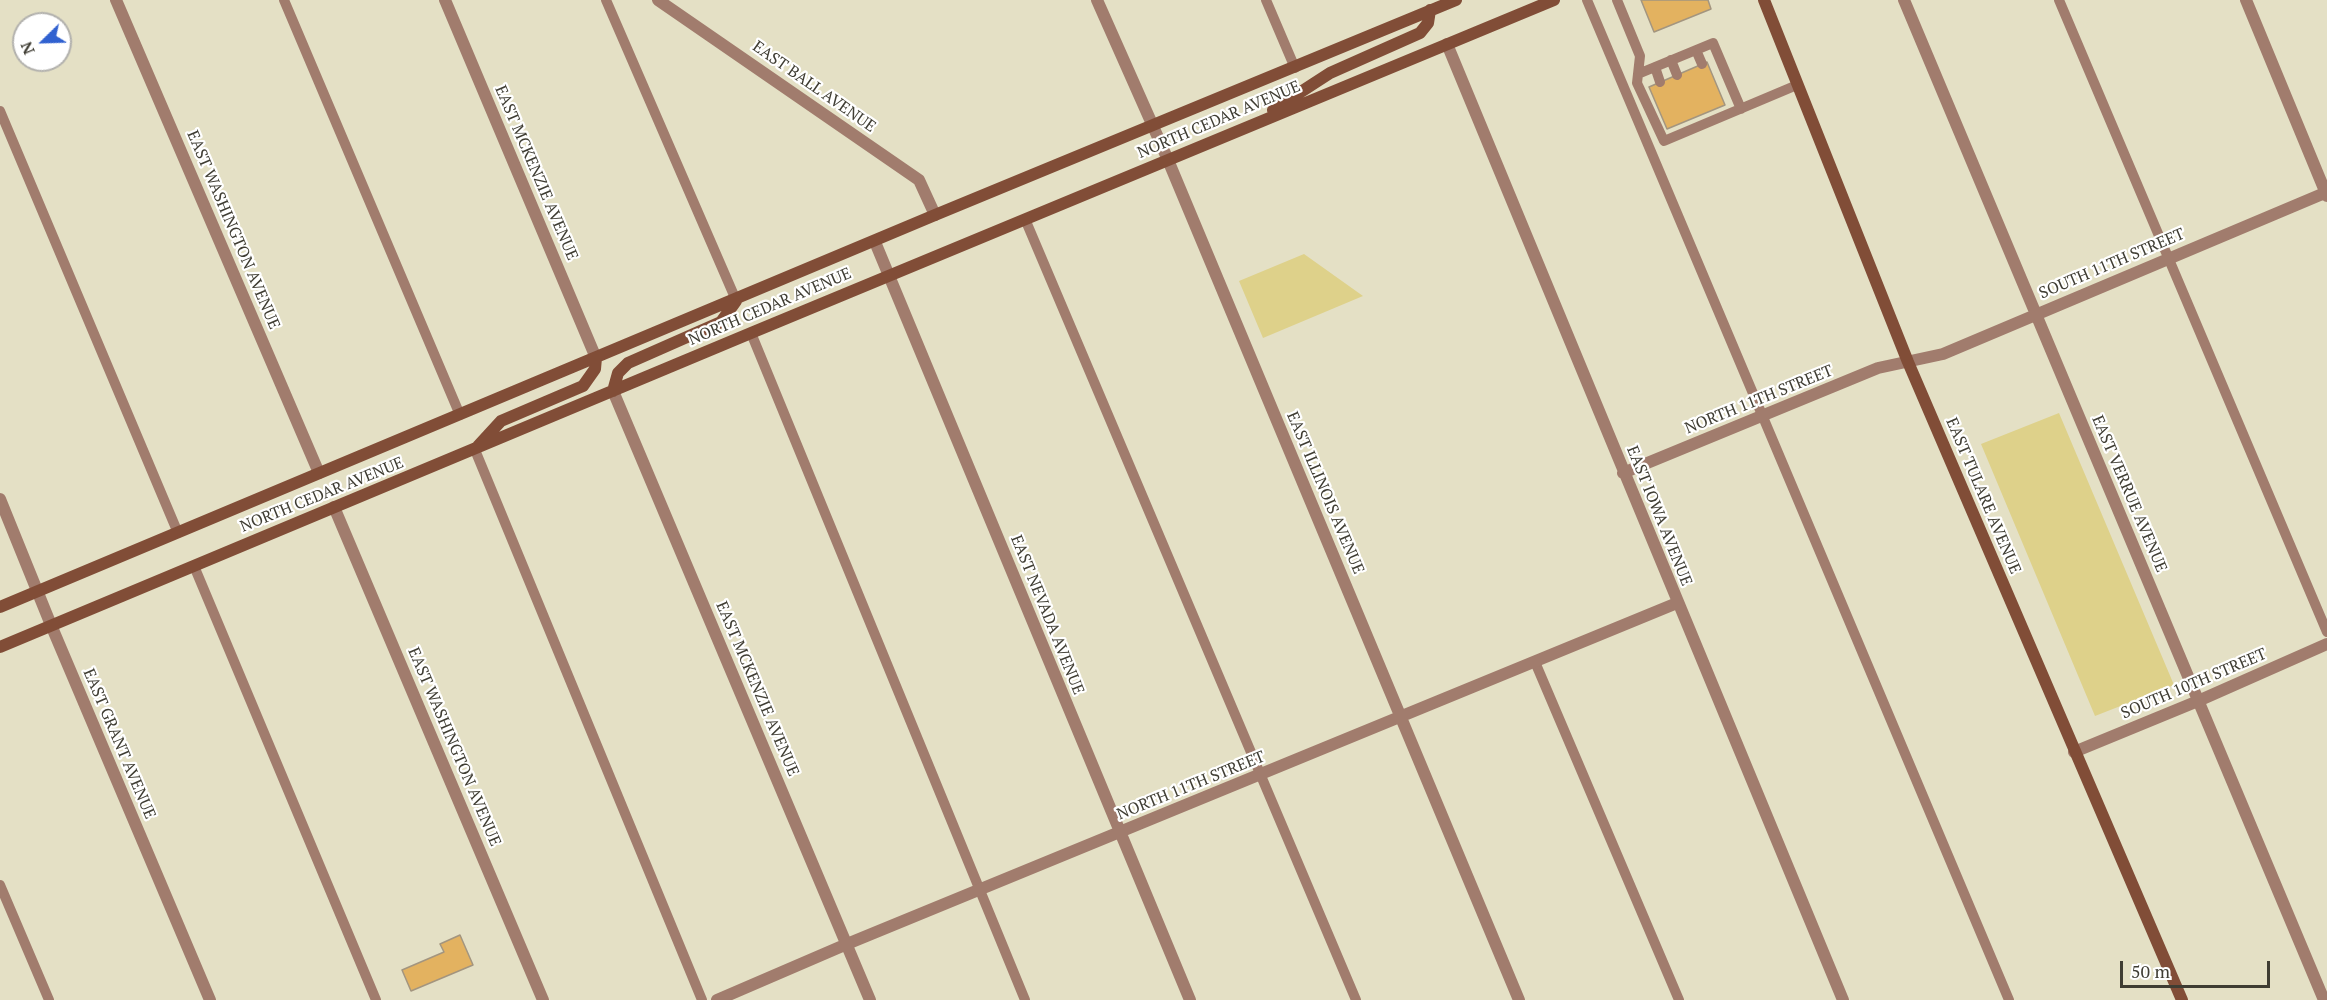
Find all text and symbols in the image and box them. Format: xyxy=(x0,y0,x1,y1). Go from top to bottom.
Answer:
north arrow xyxy=(12,12,72,72)
street label: EAST BALL AVENUE xyxy=(749,37,879,137)
text: N xyxy=(15,38,40,58)
street label: NORTH CEDAR AVENUE xyxy=(1135,77,1303,163)
street label: EAST MCKENZIE AVENUE xyxy=(490,83,582,263)
street label: EAST WASHINGTON AVENUE xyxy=(182,128,284,332)
street label: SOUTH 11TH STREET xyxy=(2036,225,2188,303)
street label: NORTH CEDAR AVENUE xyxy=(686,264,854,350)
street label: NORTH 11TH STREET xyxy=(1682,361,1836,439)
street label: EAST ILLINOIS AVENUE xyxy=(1282,409,1368,577)
street label: EAST VERRUE AVENUE xyxy=(2087,413,2171,575)
street label: EAST TULARE AVENUE xyxy=(1941,415,2025,577)
street label: EAST IOWA AVENUE xyxy=(1622,443,1696,589)
street label: NORTH CEDAR AVENUE xyxy=(237,453,407,537)
street label: EAST NEVADA AVENUE xyxy=(1006,532,1088,698)
street label: EAST MCKENZIE AVENUE xyxy=(711,599,803,779)
street label: EAST WASHINGTON AVENUE xyxy=(403,645,505,849)
street label: SOUTH 10TH STREET xyxy=(2118,645,2270,723)
street label: EAST GRANT AVENUE xyxy=(79,666,159,822)
street label: NORTH 11TH STREET xyxy=(1114,747,1268,825)
scale bar xyxy=(2123,949,2273,987)
text: 50 m xyxy=(2131,959,2170,983)

